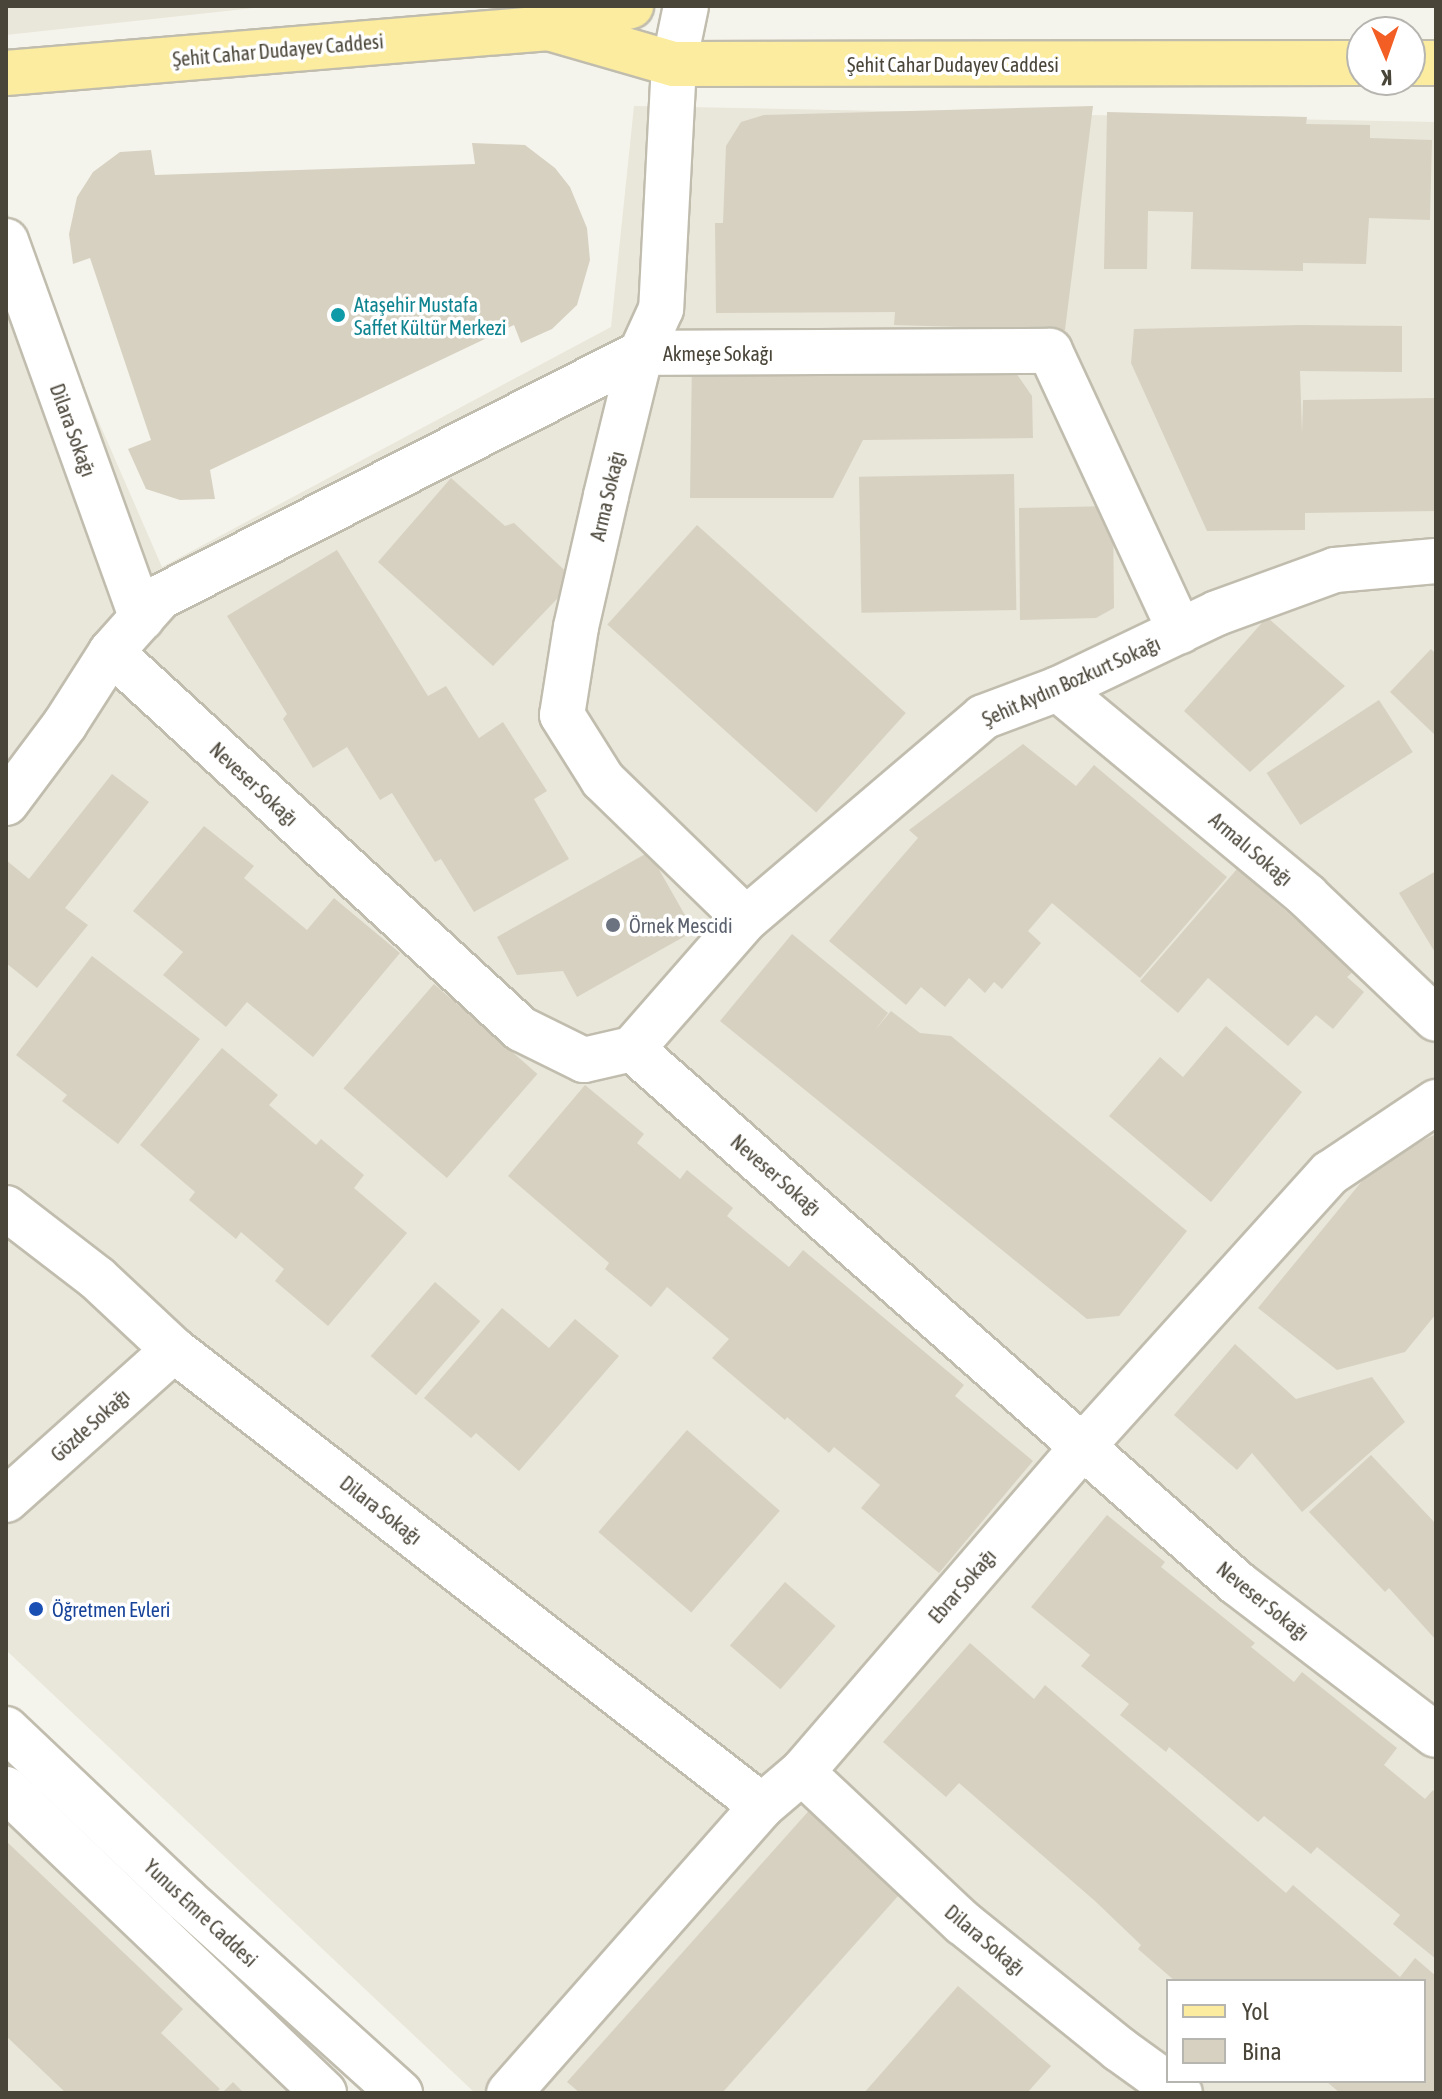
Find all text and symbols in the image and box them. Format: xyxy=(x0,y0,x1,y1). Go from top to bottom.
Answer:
north arrow xyxy=(1346,16,1426,96)
street label: Şehit Cahar Dudayev Caddesi xyxy=(171,29,385,71)
street label: Şehit Cahar Dudayev Caddesi xyxy=(847,52,1059,76)
text: K xyxy=(1381,65,1393,91)
place label: Ataşehir Mustafa Saffet Kültür Merkezi xyxy=(354,292,506,339)
marker: Ataşehir Mustafa Saffet Kültür Merkezi xyxy=(329,306,347,324)
street label: Akmeşe Sokağı xyxy=(663,341,773,365)
street label: Dilara Sokağı xyxy=(45,380,101,480)
street label: Arma Sokağı xyxy=(585,449,629,543)
street label: Şehit Aydın Bozkurt Sokağı xyxy=(978,631,1164,731)
street label: Neveser Sokağı xyxy=(205,737,303,831)
street label: Armalı Sokağı xyxy=(1205,807,1297,891)
place label: Örnek Mescidi xyxy=(629,913,733,937)
marker: Örnek Mescidi xyxy=(604,916,622,934)
street label: Neveser Sokağı xyxy=(726,1129,826,1221)
street label: Gözde Sokağı xyxy=(46,1384,134,1466)
street label: Dilara Sokağı xyxy=(335,1471,427,1549)
street label: Ebrar Sokağı xyxy=(923,1544,1001,1628)
street label: Neveser Sokağı xyxy=(1212,1557,1314,1645)
place label: Öğretmen Evleri xyxy=(52,1597,170,1621)
marker: Öğretmen Evleri xyxy=(27,1600,45,1618)
street label: Yunus Emre Caddesi xyxy=(139,1854,263,1972)
street label: Dilara Sokağı xyxy=(940,1900,1030,1980)
legend xyxy=(1166,1979,1426,2083)
text: Yol xyxy=(1242,1998,1269,2025)
text: Bina xyxy=(1242,2038,1282,2065)

